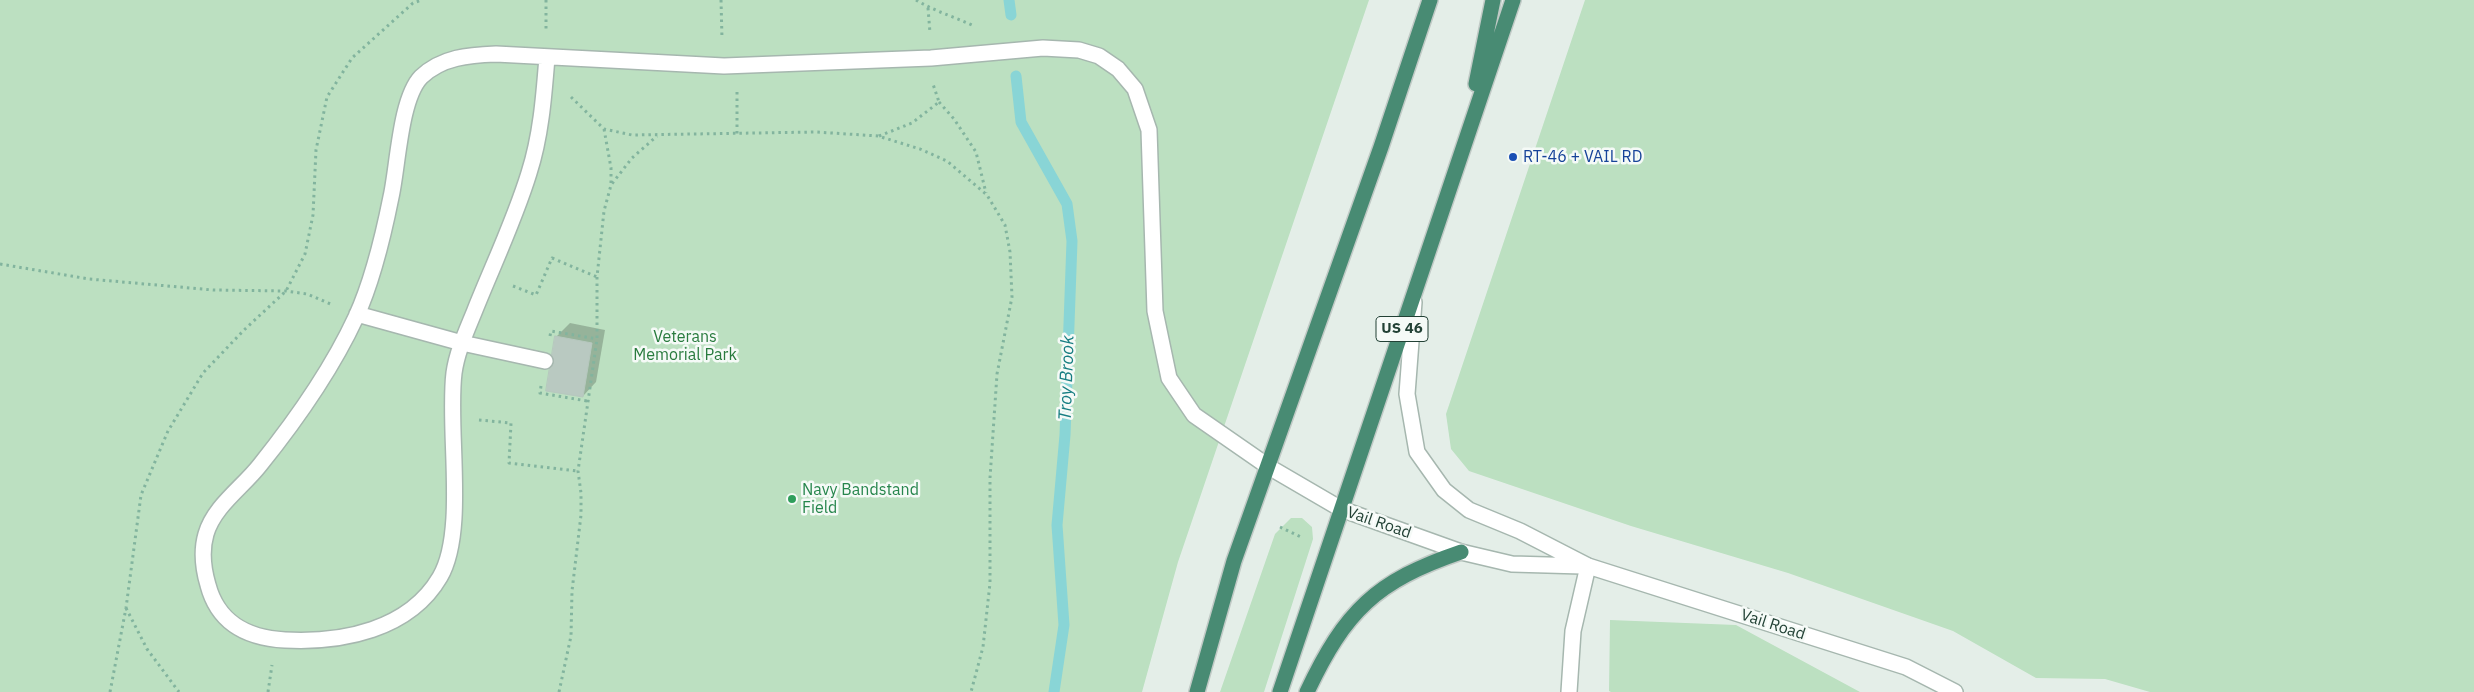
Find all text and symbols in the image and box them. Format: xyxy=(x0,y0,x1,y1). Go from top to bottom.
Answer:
place label: RT-46 + VAIL RD xyxy=(1523,147,1642,167)
marker: RT-46 + VAIL RD xyxy=(1507,151,1519,163)
road number: US 46 xyxy=(1376,316,1428,342)
park label: Veterans Memorial Park xyxy=(633,327,737,365)
water label: Troy Brook xyxy=(1055,335,1079,421)
place label: Navy Bandstand Field xyxy=(802,480,919,518)
marker: Navy Bandstand Field xyxy=(786,493,798,505)
street label: Vail Road xyxy=(1344,503,1414,543)
street label: Vail Road xyxy=(1738,606,1808,644)

